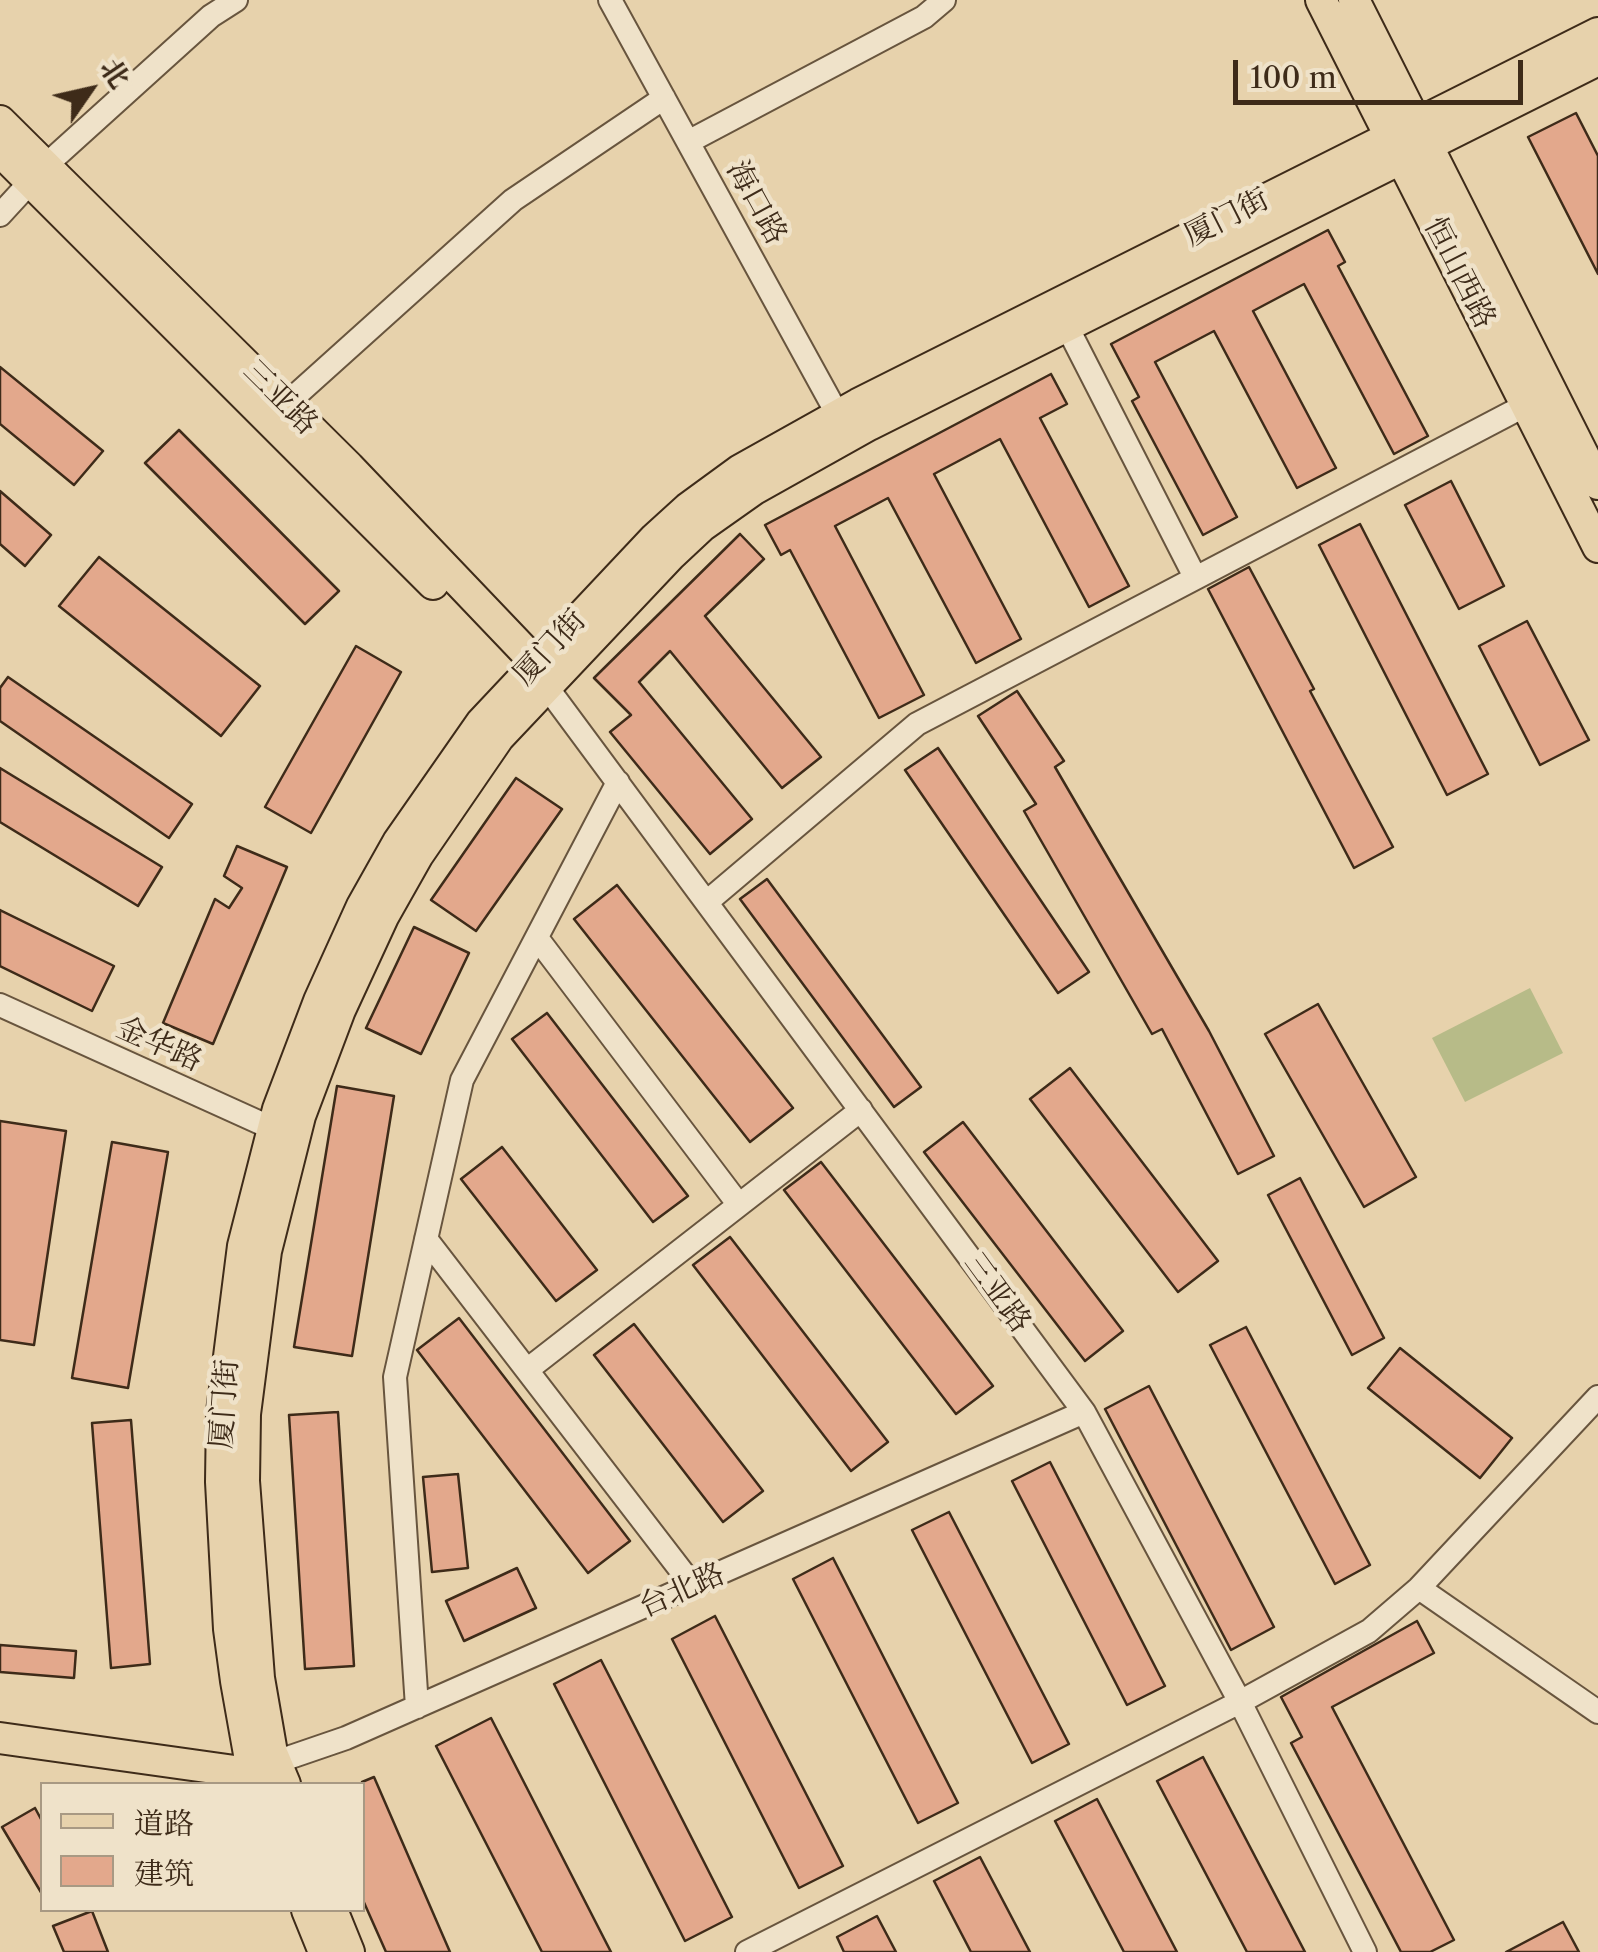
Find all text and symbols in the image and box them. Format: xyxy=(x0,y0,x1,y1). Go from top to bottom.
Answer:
north arrow xyxy=(40,40,140,140)
scale bar xyxy=(1238,40,1528,102)
text: 北 xyxy=(93,52,137,94)
text: 100 m xyxy=(1250,59,1337,96)
street label: 海口路 xyxy=(718,155,794,251)
street label: 厦门街 xyxy=(1179,182,1275,254)
street label: 恒山西路 xyxy=(1416,211,1502,335)
street label: 三亚路 xyxy=(235,353,325,443)
street label: 厦门街 xyxy=(506,603,594,693)
street label: 金华路 xyxy=(111,1010,207,1080)
street label: 三亚路 xyxy=(956,1246,1038,1340)
street label: 厦门街 xyxy=(204,1358,246,1450)
street label: 台北路 xyxy=(634,1556,730,1626)
legend xyxy=(40,1782,365,1912)
text: 道路 xyxy=(134,1805,194,1842)
text: 建筑 xyxy=(134,1855,194,1892)

